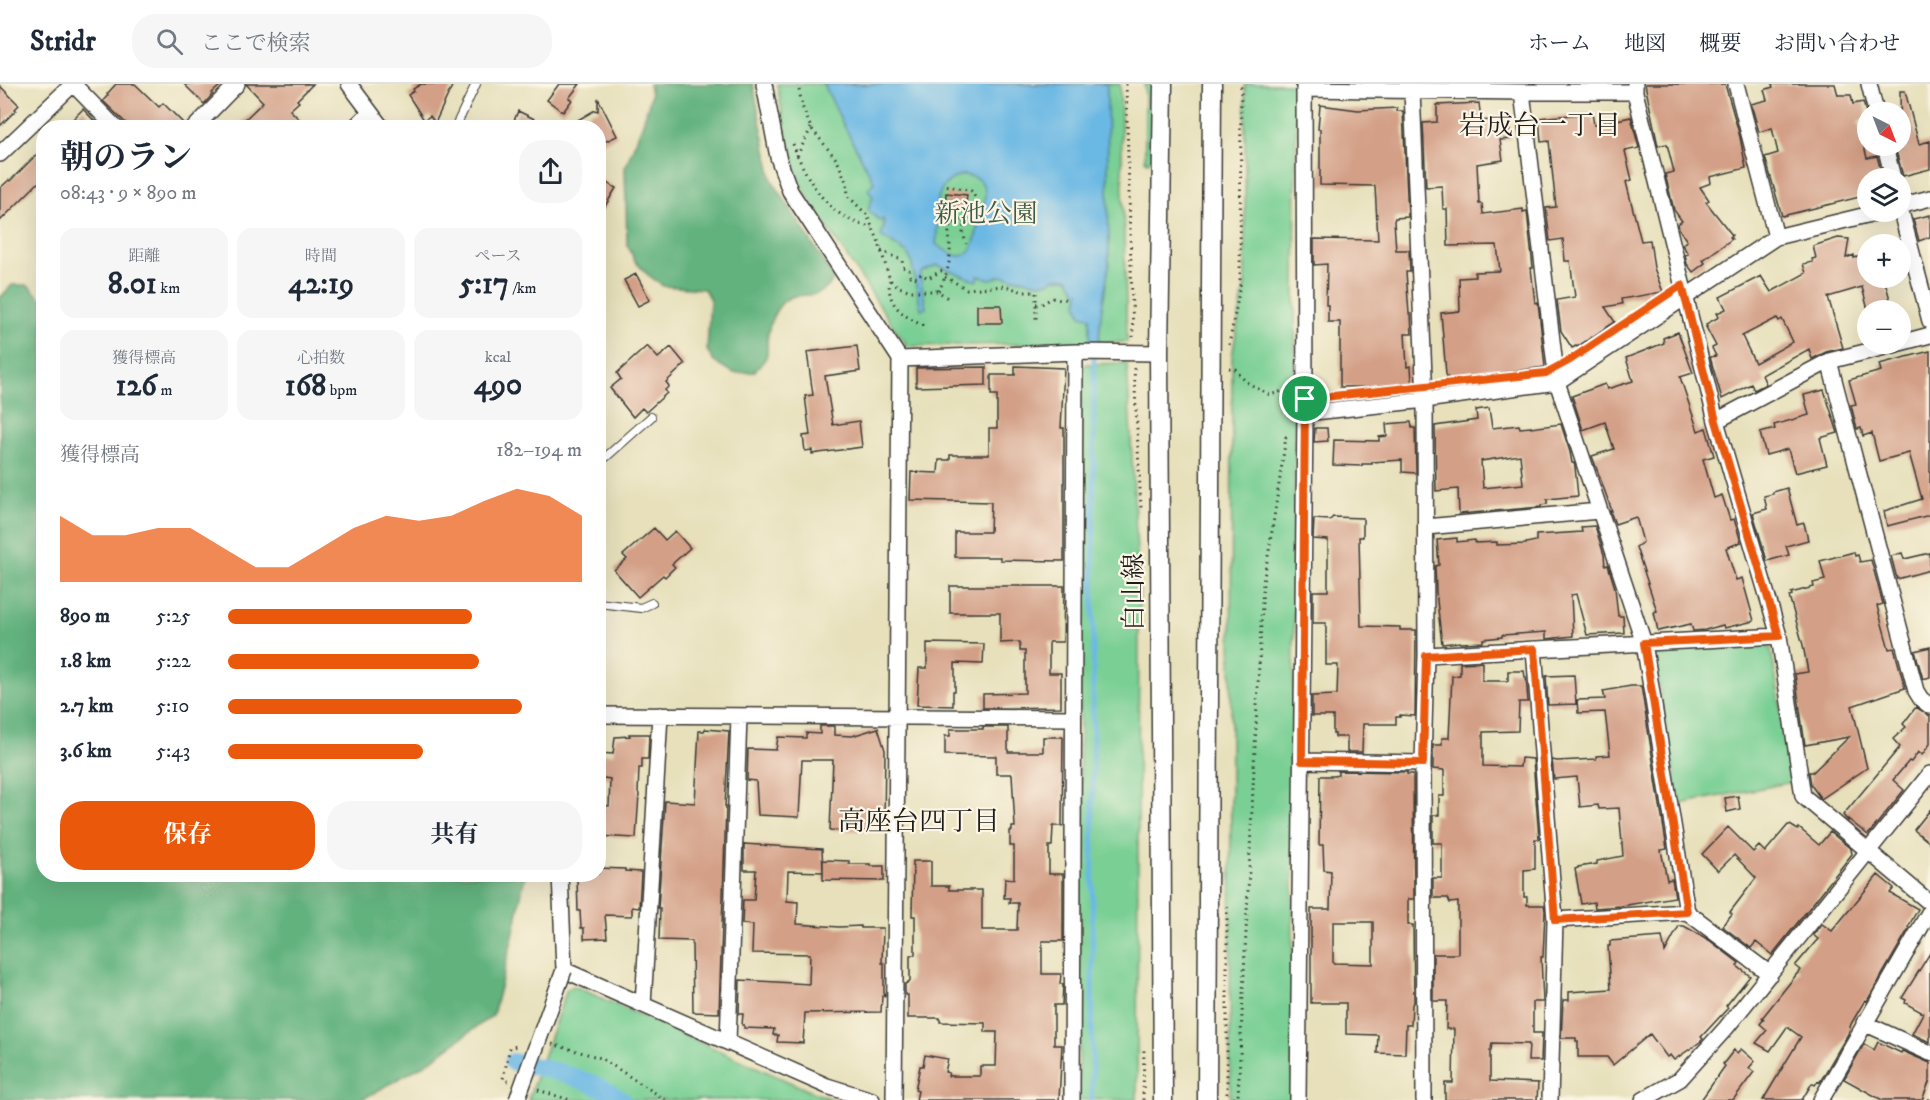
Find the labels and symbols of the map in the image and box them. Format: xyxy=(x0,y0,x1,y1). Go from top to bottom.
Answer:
north arrow xyxy=(1857,102,1911,156)
district label: 岩成台一丁目 xyxy=(1459,109,1621,143)
park label: 新池公園 xyxy=(934,198,1038,231)
pin xyxy=(1279,373,1330,424)
street label: 白山線 xyxy=(1118,553,1151,631)
district label: 高座台四丁目 xyxy=(838,805,1000,839)

